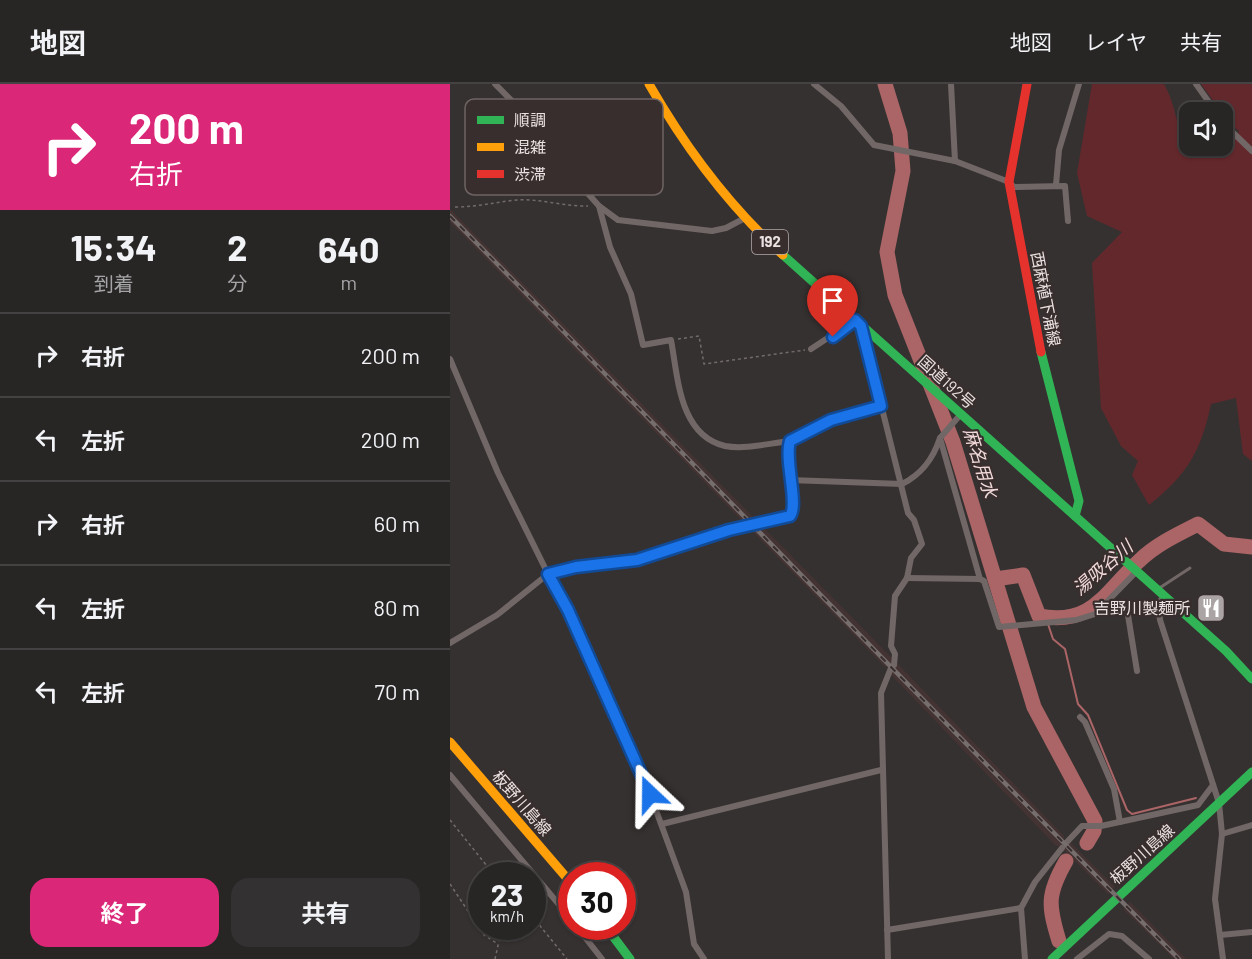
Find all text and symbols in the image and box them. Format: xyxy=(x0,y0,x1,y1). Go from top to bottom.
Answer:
text: 地図 xyxy=(30,25,86,59)
text: 地図 xyxy=(1010,29,1052,54)
text: レイヤ xyxy=(1085,29,1147,54)
text: 共有 xyxy=(1180,29,1222,54)
legend xyxy=(465,99,663,195)
text: 200 m xyxy=(129,102,244,152)
map controls xyxy=(1179,102,1233,156)
button: sound xyxy=(1179,102,1233,156)
icon: right xyxy=(30,108,108,186)
text: 順調 xyxy=(514,110,546,129)
text: 混雑 xyxy=(514,137,546,156)
text: 右折 xyxy=(129,157,183,189)
text: 渋滞 xyxy=(514,164,546,183)
text: 15:34 xyxy=(70,225,157,268)
text: 2 xyxy=(227,225,248,268)
text: 640 xyxy=(318,227,380,270)
road number: 192 xyxy=(752,230,788,254)
street label: 西麻植下浦線 xyxy=(1028,250,1065,348)
text: m xyxy=(340,270,357,294)
text: 到着 xyxy=(94,271,134,295)
text: 分 xyxy=(227,271,247,295)
pin xyxy=(807,275,858,337)
icon: arrive xyxy=(816,284,849,317)
icon: right xyxy=(30,339,63,372)
text: 200 m xyxy=(361,342,420,368)
text: 右折 xyxy=(81,343,125,369)
street label: 国道192号 xyxy=(915,351,980,412)
icon: left xyxy=(30,423,63,456)
water label: 麻名用水 xyxy=(959,425,1003,502)
text: 200 m xyxy=(361,426,420,452)
text: 左折 xyxy=(81,427,125,453)
icon: right xyxy=(30,507,63,540)
text: 60 m xyxy=(374,510,420,536)
text: 右折 xyxy=(81,511,125,537)
water label: 湯吸谷川 xyxy=(1068,534,1138,599)
icon: left xyxy=(30,591,63,624)
restaurant icon: 吉野川製麺所 xyxy=(1195,592,1227,624)
text: 80 m xyxy=(374,594,420,620)
text: 左折 xyxy=(81,595,125,621)
place label: 吉野川製麺所 xyxy=(1094,598,1190,617)
icon: left xyxy=(30,675,63,708)
text: 70 m xyxy=(375,678,420,704)
text: 左折 xyxy=(81,679,125,705)
position arrow xyxy=(618,762,682,826)
street label: 板野川島線 xyxy=(489,766,556,839)
street label: 板野川島線 xyxy=(1106,820,1178,887)
speed limit sign: 30 xyxy=(558,862,636,940)
text: 23 xyxy=(491,876,523,912)
button: 終了 xyxy=(30,878,219,947)
button: 共有 xyxy=(231,878,420,947)
text: km/h xyxy=(490,907,524,925)

